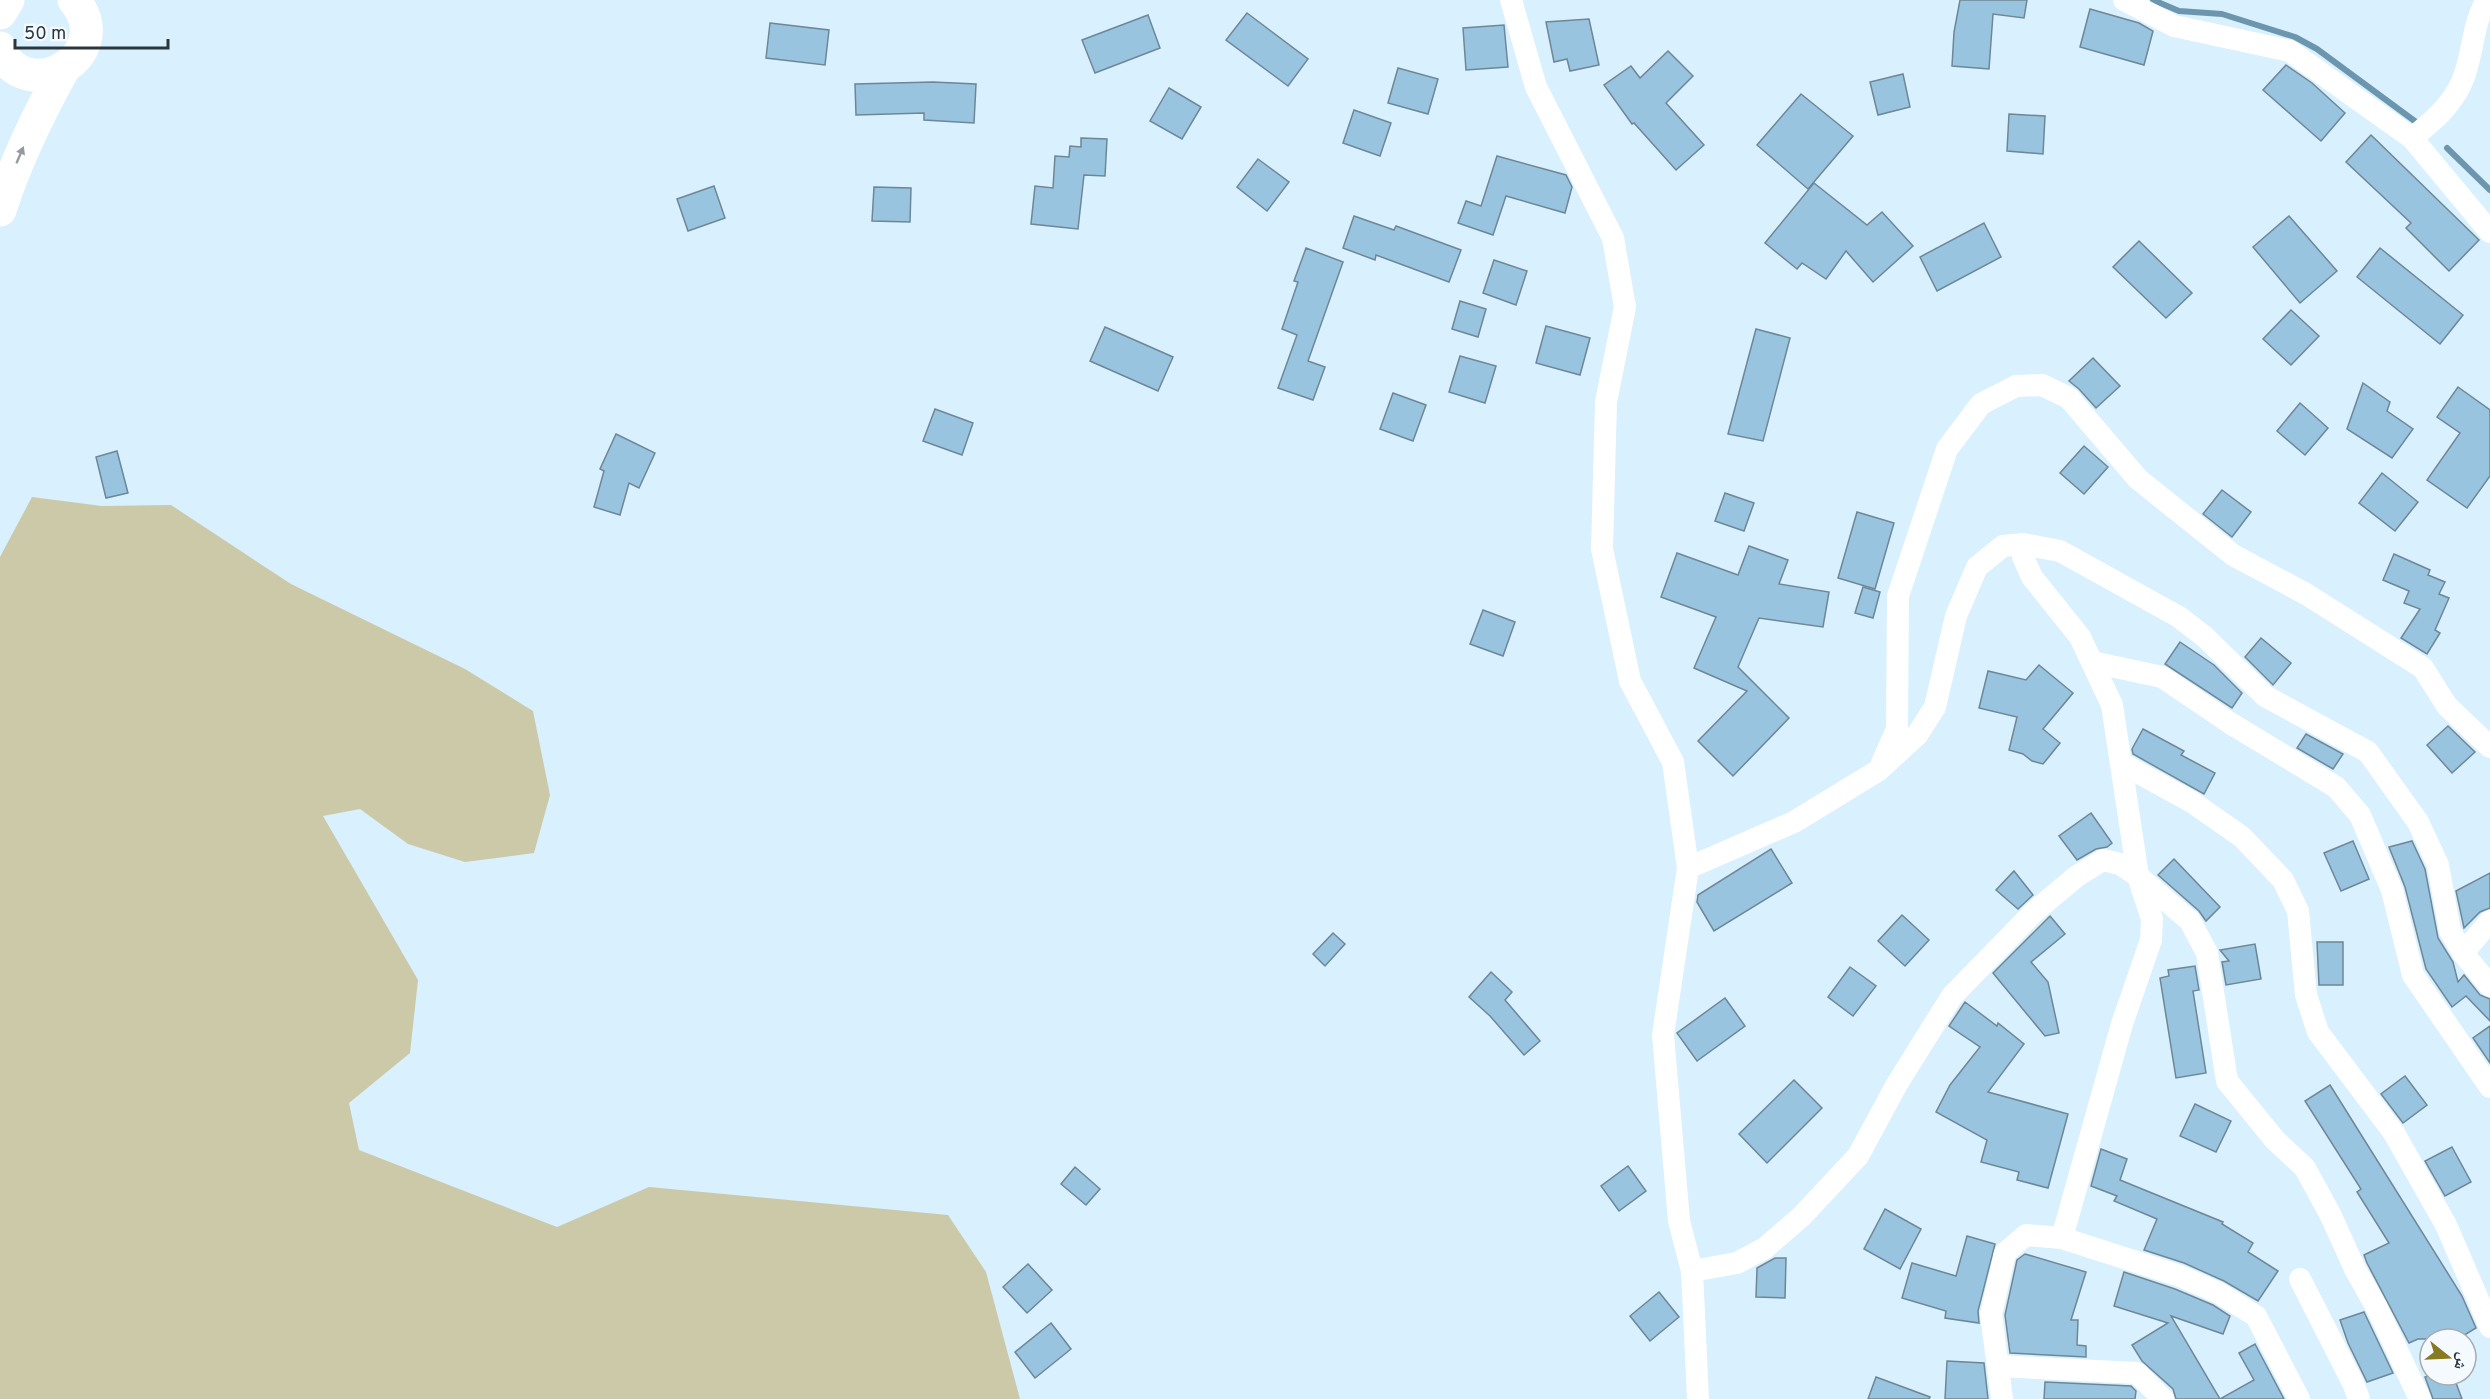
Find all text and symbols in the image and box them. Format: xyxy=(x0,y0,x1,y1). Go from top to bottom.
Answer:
scale bar xyxy=(15,12,168,50)
text: 50 m xyxy=(24,23,66,46)
one-way arrow xyxy=(15,146,24,163)
north arrow xyxy=(2418,1327,2478,1387)
text: ش xyxy=(2448,1350,2472,1372)

